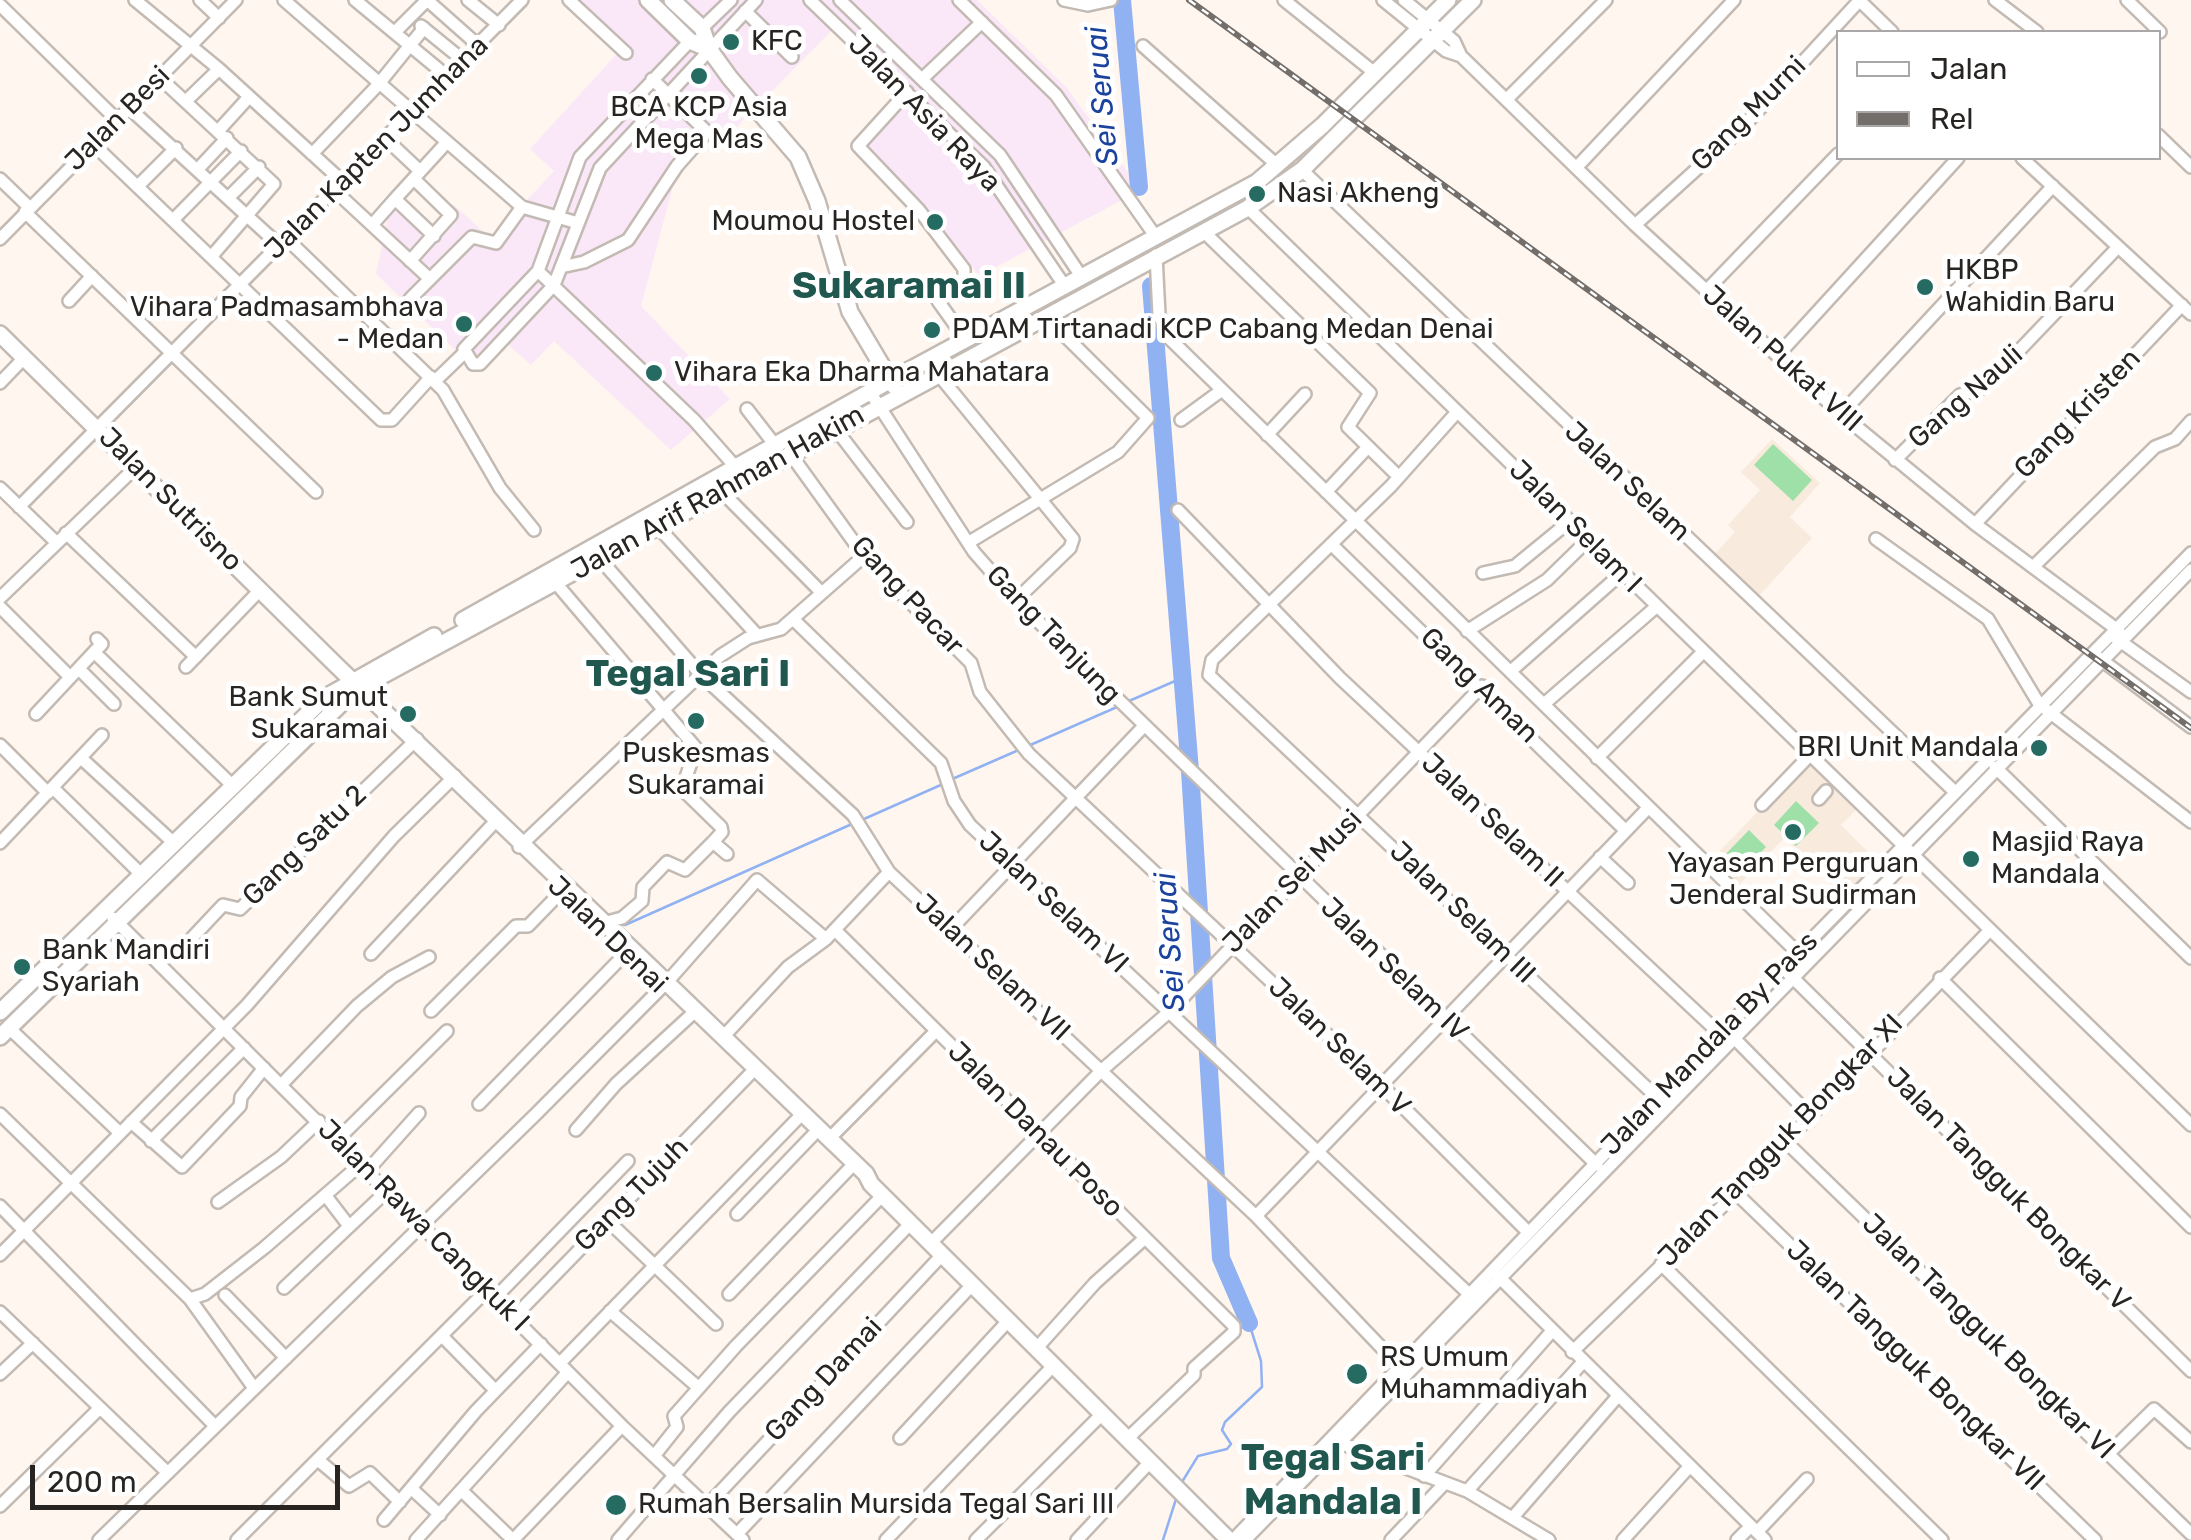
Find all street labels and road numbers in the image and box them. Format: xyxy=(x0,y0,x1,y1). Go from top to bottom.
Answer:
street label: Jalan Kapten Jumhana xyxy=(258,29,496,267)
street label: Jalan Asia Raya xyxy=(841,29,1007,199)
street label: Gang Murni xyxy=(1685,50,1813,178)
street label: Jalan Besi xyxy=(59,60,177,178)
street label: Jalan Pukat VIII xyxy=(1695,279,1869,439)
street label: Gang Nauli xyxy=(1902,338,2030,456)
street label: Gang Kristen xyxy=(2008,342,2148,486)
street label: Jalan Arif Rahman Hakim xyxy=(566,398,870,588)
street label: Jalan Selam xyxy=(1557,415,1697,549)
street label: Jalan Sutrisno xyxy=(91,421,249,579)
street label: Jalan Selam I xyxy=(1502,454,1648,600)
street label: Gang Pacar xyxy=(844,530,970,662)
street label: Gang Tanjung xyxy=(979,559,1127,711)
street label: Gang Aman xyxy=(1413,621,1545,751)
street label: Jalan Selam II xyxy=(1414,747,1570,895)
street label: Gang Satu 2 xyxy=(236,779,374,913)
street label: Jalan Sei Musi xyxy=(1216,803,1370,961)
street label: Jalan Selam VI xyxy=(971,825,1135,981)
street label: Jalan Selam III xyxy=(1382,835,1542,991)
street label: Jalan Denai xyxy=(540,870,674,1000)
street label: Jalan Selam VII xyxy=(907,888,1077,1048)
street label: Jalan Selam IV xyxy=(1313,891,1475,1049)
street label: Jalan Mandala By Pass xyxy=(1594,925,1826,1163)
street label: Jalan Selam V xyxy=(1261,971,1417,1123)
street label: Jalan Tangguk Bongkar XI xyxy=(1652,1008,1910,1274)
street label: Jalan Danau Poso xyxy=(940,1035,1130,1225)
street label: Jalan Tangguk Bongkar V xyxy=(1879,1061,2137,1319)
street label: Jalan Rawa Cangkuk I xyxy=(310,1113,536,1339)
street label: Gang Tujuh xyxy=(568,1131,696,1259)
street label: Jalan Tangguk Bongkar VI xyxy=(1855,1207,2121,1467)
street label: Jalan Tangguk Bongkar VII xyxy=(1779,1234,2051,1498)
street label: Gang Damai xyxy=(758,1311,890,1449)

